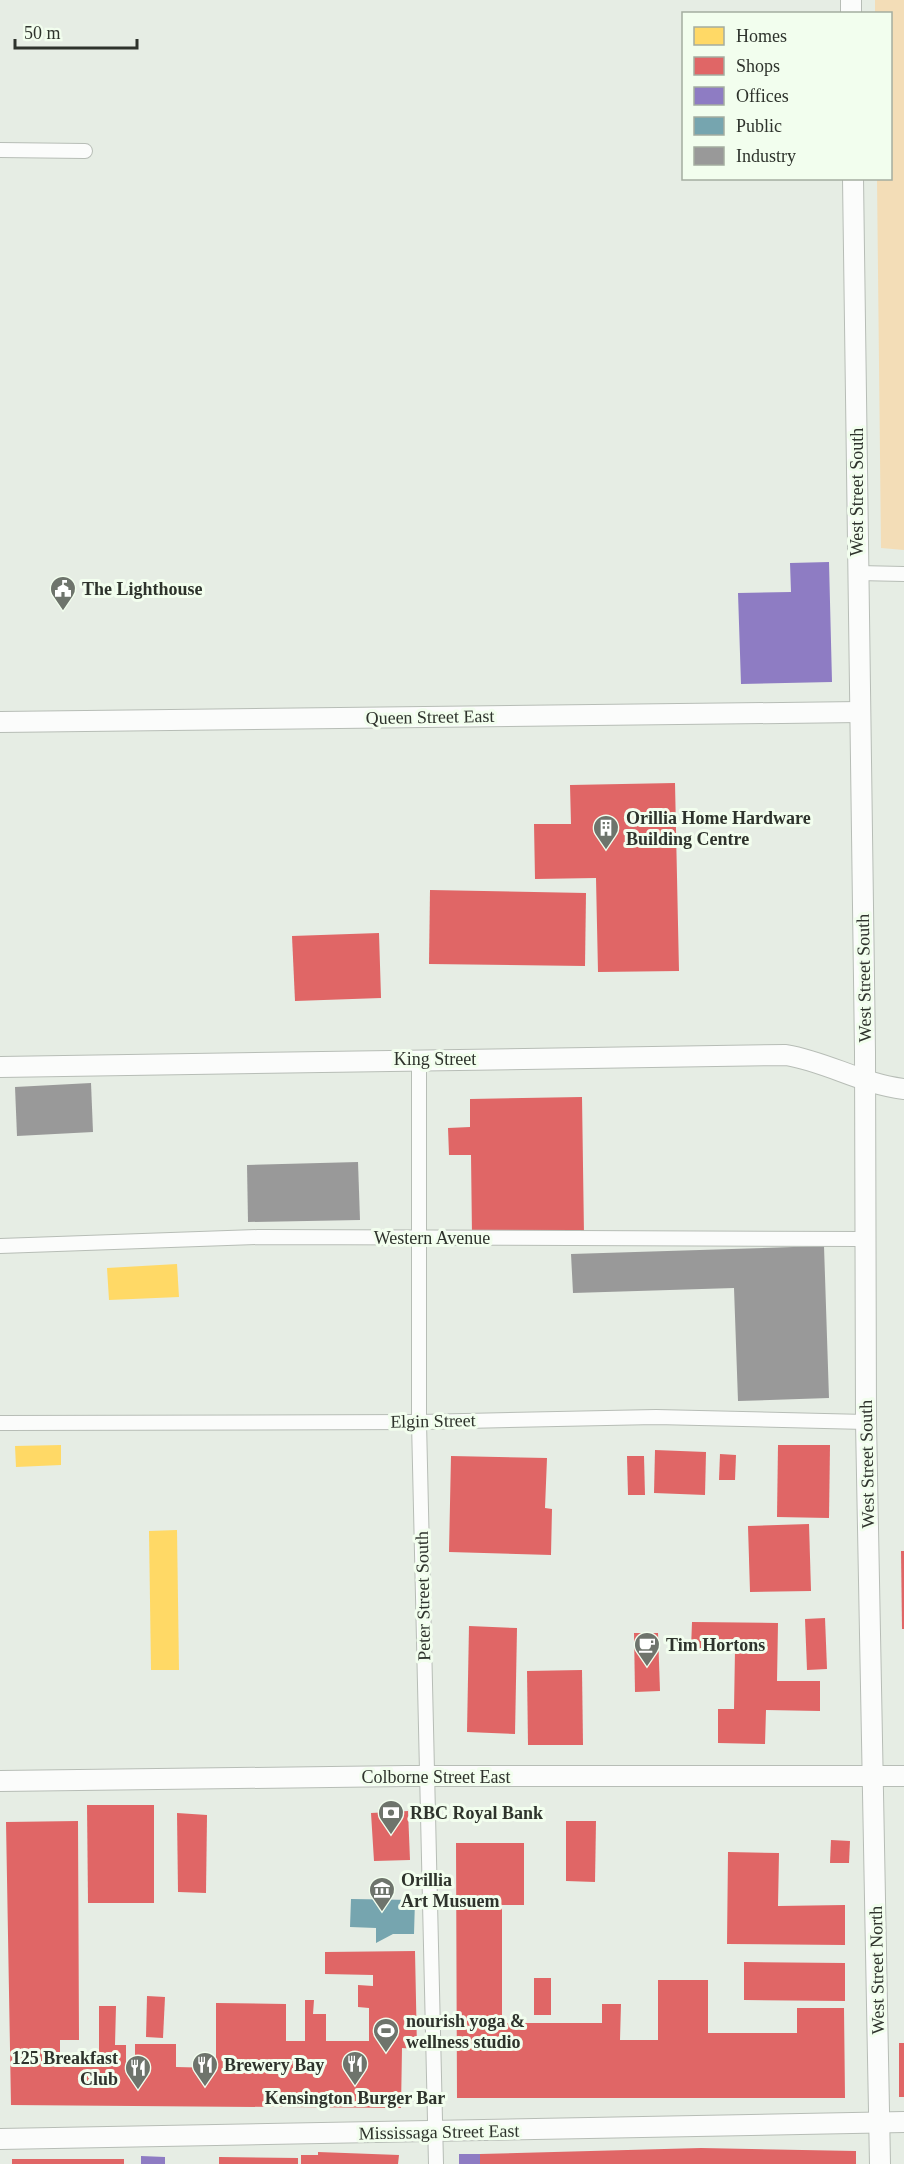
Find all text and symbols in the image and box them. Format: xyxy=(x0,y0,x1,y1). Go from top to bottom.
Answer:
scale bar xyxy=(15,12,136,50)
legend xyxy=(682,12,892,180)
text: 50 m xyxy=(24,23,61,43)
text: Homes xyxy=(736,26,787,46)
text: Shops xyxy=(736,56,780,76)
text: Offices xyxy=(736,86,789,106)
text: Public xyxy=(736,116,782,136)
text: Industry xyxy=(736,146,796,166)
street label: West Street South xyxy=(847,428,867,556)
public building icon: The Lighthouse xyxy=(48,574,78,612)
place label: The Lighthouse xyxy=(82,579,203,599)
street label: Queen Street East xyxy=(365,706,495,728)
place label: Orillia Home Hardware Building Centre xyxy=(626,808,811,849)
building icon: Orillia Home Hardware Building Centre xyxy=(591,813,621,851)
street label: West Street South xyxy=(853,914,875,1042)
street label: King Street xyxy=(394,1049,476,1069)
street label: Western Avenue xyxy=(374,1228,490,1248)
street label: West Street South xyxy=(856,1400,878,1528)
street label: Elgin Street xyxy=(390,1410,476,1432)
street label: Peter Street South xyxy=(412,1531,434,1661)
cafe icon: Tim Hortons xyxy=(632,1630,662,1668)
place label: Tim Hortons xyxy=(666,1635,765,1655)
street label: Colborne Street East xyxy=(362,1767,510,1787)
bank icon: RBC Royal Bank xyxy=(376,1798,406,1836)
place label: RBC Royal Bank xyxy=(410,1803,543,1823)
place label: Orillia Art Musuem xyxy=(401,1870,499,1911)
museum icon: Orillia Art Musuem xyxy=(367,1875,397,1913)
street label: West Street North xyxy=(866,1906,888,2034)
place label: nourish yoga & wellness studio xyxy=(406,2011,525,2052)
sports icon: nourish yoga & wellness studio xyxy=(371,2016,401,2054)
place label: 125 Breakfast Club xyxy=(12,2048,118,2089)
restaurant icon: Kensington Burger Bar xyxy=(340,2049,370,2087)
restaurant icon: Brewery Bay xyxy=(190,2050,220,2088)
restaurant icon: 125 Breakfast Club xyxy=(123,2053,153,2091)
place label: Brewery Bay xyxy=(224,2055,324,2075)
place label: Kensington Burger Bar xyxy=(265,2088,445,2108)
street label: Mississaga Street East xyxy=(358,2121,520,2143)

